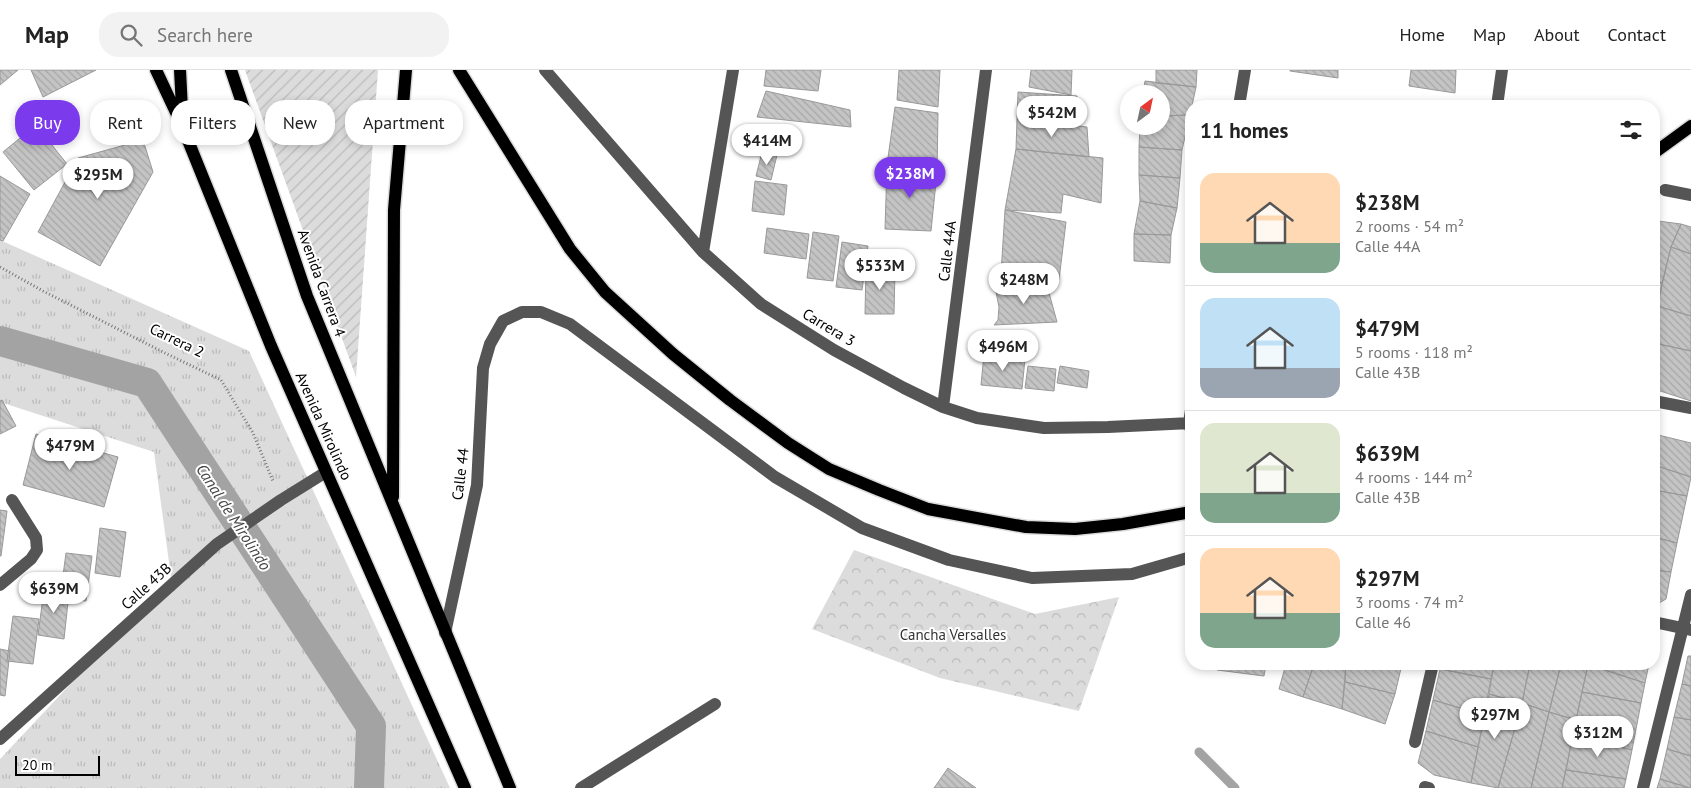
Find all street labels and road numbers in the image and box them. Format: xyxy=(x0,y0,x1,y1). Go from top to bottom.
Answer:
street label: Calle 44A xyxy=(934,219,960,283)
street label: Avenida Carrera 4 xyxy=(294,227,350,339)
street label: Carrera 3 xyxy=(799,304,859,350)
street label: Carrera 2 xyxy=(147,319,207,361)
street label: Avenida Mirolindo xyxy=(292,369,356,483)
street label: Calle 44 xyxy=(447,447,473,501)
street label: Calle 43B xyxy=(117,558,175,614)

